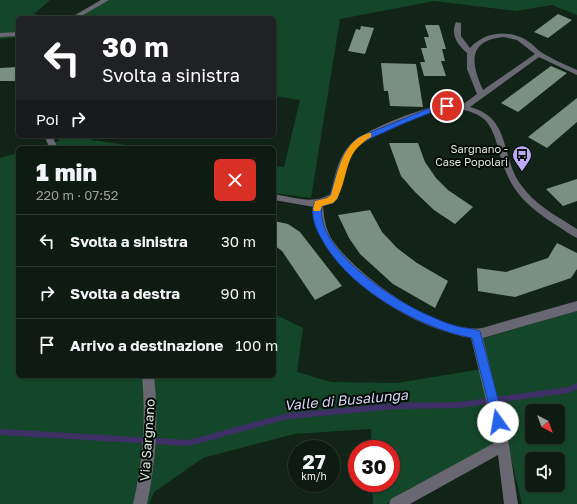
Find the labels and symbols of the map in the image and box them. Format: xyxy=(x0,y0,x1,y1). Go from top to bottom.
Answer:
pin xyxy=(430,89,464,123)
place label: Sargnano - Case Popolari xyxy=(435,142,508,168)
bus stop icon: Sargnano - Case Popolari xyxy=(511,144,533,172)
water label: Valle di Busalunga xyxy=(283,386,410,413)
street label: Via Sargnano xyxy=(136,398,158,482)
position arrow xyxy=(477,401,519,443)
north arrow xyxy=(525,404,565,444)
speed limit sign: 30 xyxy=(348,440,400,492)

